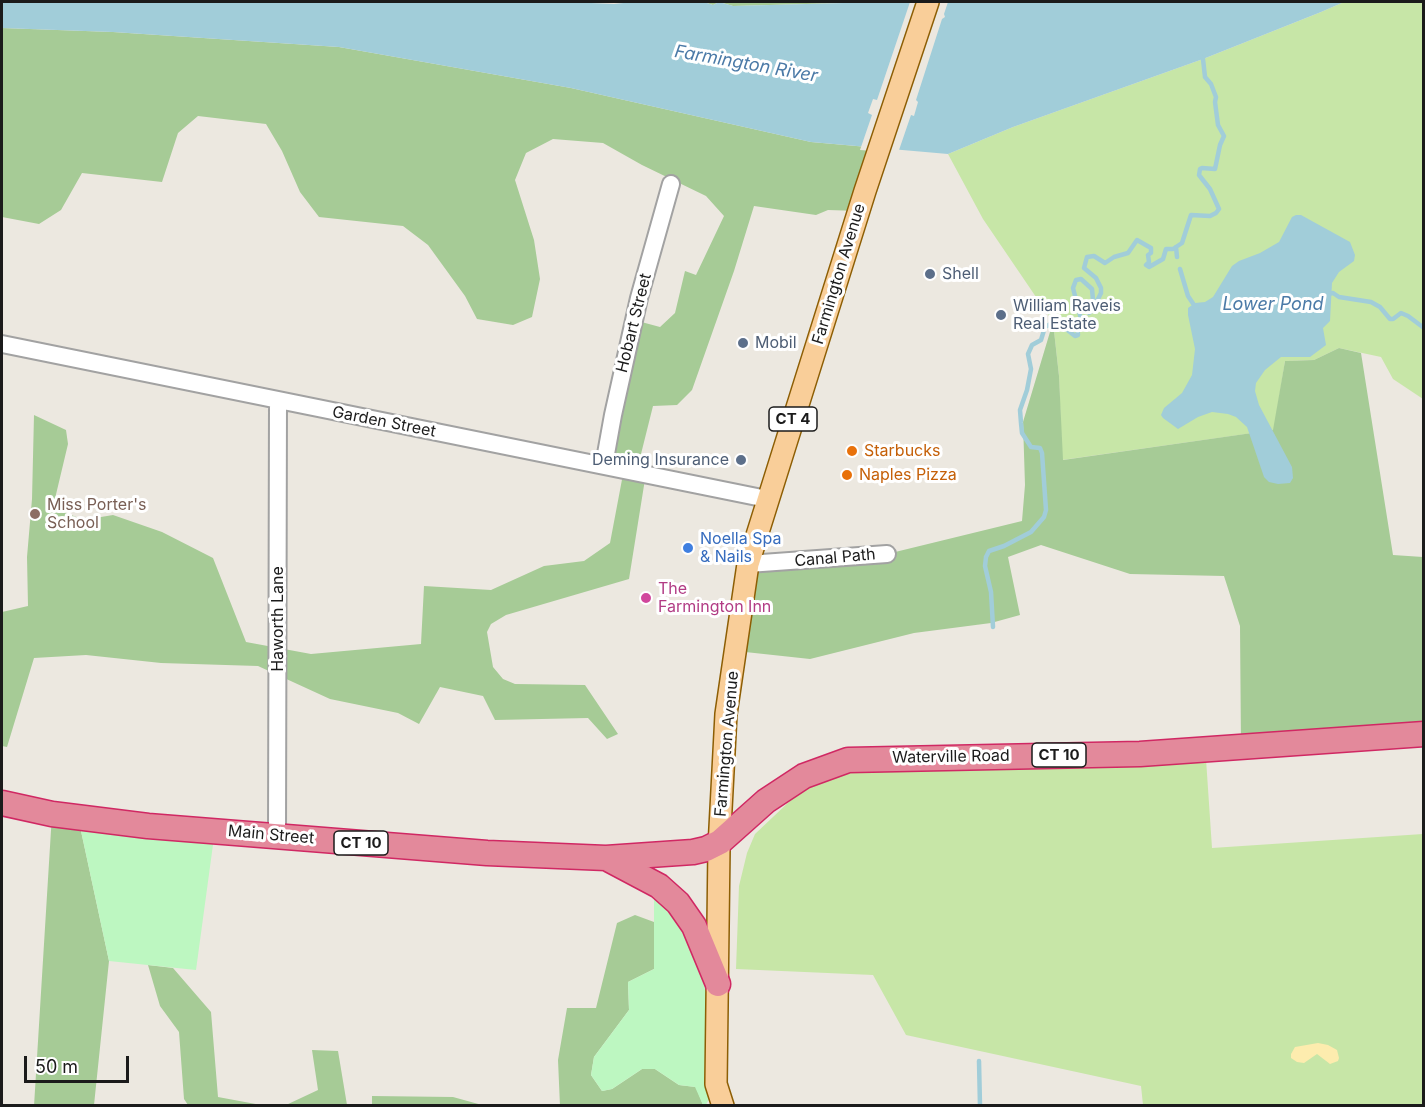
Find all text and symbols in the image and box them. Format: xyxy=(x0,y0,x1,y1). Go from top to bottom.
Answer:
water label: Farmington River xyxy=(673,41,819,87)
street label: Farmington Avenue xyxy=(808,201,870,347)
place label: Shell xyxy=(942,264,979,284)
marker: Shell xyxy=(923,267,937,281)
street label: Hobart Street xyxy=(612,271,656,375)
water label: Lower Pond xyxy=(1222,294,1324,316)
place label: William Raveis Real Estate xyxy=(1013,296,1121,334)
marker: William Raveis Real Estate xyxy=(994,308,1008,322)
place label: Mobil xyxy=(755,333,797,353)
marker: Mobil xyxy=(736,336,750,350)
street label: Garden Street xyxy=(331,403,437,441)
road number: CT 4 xyxy=(769,407,817,431)
place label: Starbucks xyxy=(864,441,940,461)
marker: Starbucks xyxy=(845,444,859,458)
place label: Deming Insurance xyxy=(592,450,729,470)
marker: Deming Insurance xyxy=(734,453,748,467)
place label: Naples Pizza xyxy=(859,465,957,485)
marker: Naples Pizza xyxy=(840,468,854,482)
place label: Miss Porter's School xyxy=(47,495,146,533)
marker: Miss Porter's School xyxy=(28,507,42,521)
place label: Noella Spa & Nails xyxy=(700,529,781,567)
marker: Noella Spa & Nails xyxy=(681,541,695,555)
street label: Canal Path xyxy=(794,545,876,571)
street label: Haworth Lane xyxy=(268,566,288,672)
place label: The Farmington Inn xyxy=(658,579,771,617)
marker: The Farmington Inn xyxy=(639,591,653,605)
street label: Farmington Avenue xyxy=(711,670,743,818)
road number: CT 10 xyxy=(1032,743,1086,767)
street label: Waterville Road xyxy=(892,746,1010,768)
street label: Main Street xyxy=(227,822,315,848)
road number: CT 10 xyxy=(334,831,388,855)
scale bar xyxy=(27,1044,132,1082)
text: 50 m xyxy=(35,1056,78,1077)

